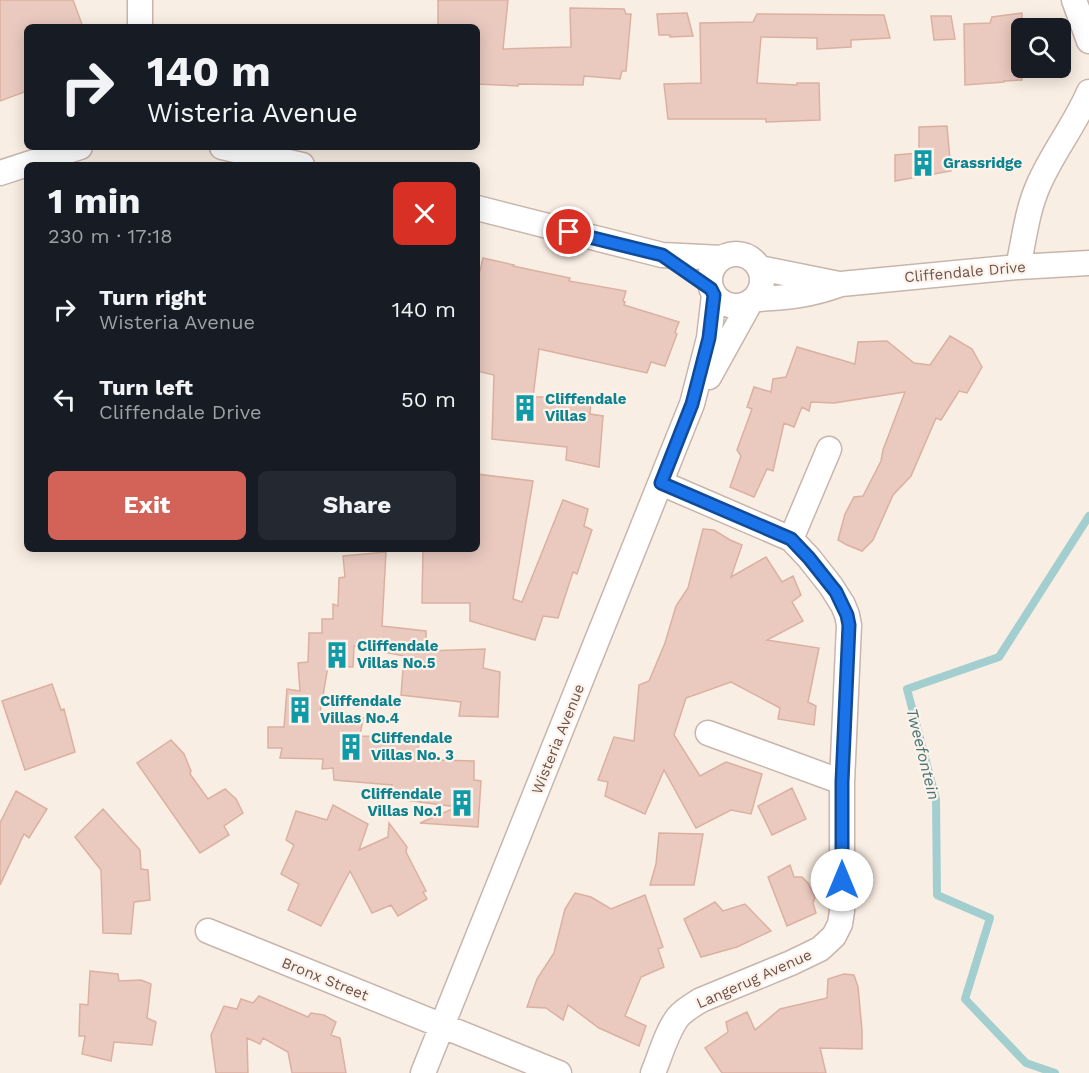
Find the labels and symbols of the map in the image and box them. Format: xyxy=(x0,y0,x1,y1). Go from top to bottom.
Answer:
building icon: Grassridge xyxy=(908,148,938,178)
place label: Grassridge xyxy=(943,154,1023,172)
pin xyxy=(543,206,594,257)
street label: Cliffendale Drive xyxy=(903,258,1027,286)
place label: Cliffendale Villas xyxy=(545,390,627,425)
building icon: Cliffendale Villas xyxy=(510,393,540,423)
place label: Cliffendale Villas No.5 xyxy=(357,637,439,672)
building icon: Cliffendale Villas No.5 xyxy=(322,640,352,670)
street label: Wisteria Avenue xyxy=(528,681,588,797)
place label: Cliffendale Villas No.4 xyxy=(320,692,402,727)
building icon: Cliffendale Villas No.4 xyxy=(285,695,315,725)
water label: Tweefontein xyxy=(902,706,944,802)
place label: Cliffendale Villas No. 3 xyxy=(371,729,454,764)
building icon: Cliffendale Villas No. 3 xyxy=(336,732,366,762)
place label: Cliffendale Villas No.1 xyxy=(361,785,442,820)
building icon: Cliffendale Villas No.1 xyxy=(447,788,477,818)
position arrow xyxy=(810,848,874,912)
street label: Langerug Avenue xyxy=(694,945,814,1013)
street label: Bronx Street xyxy=(279,953,372,1005)

